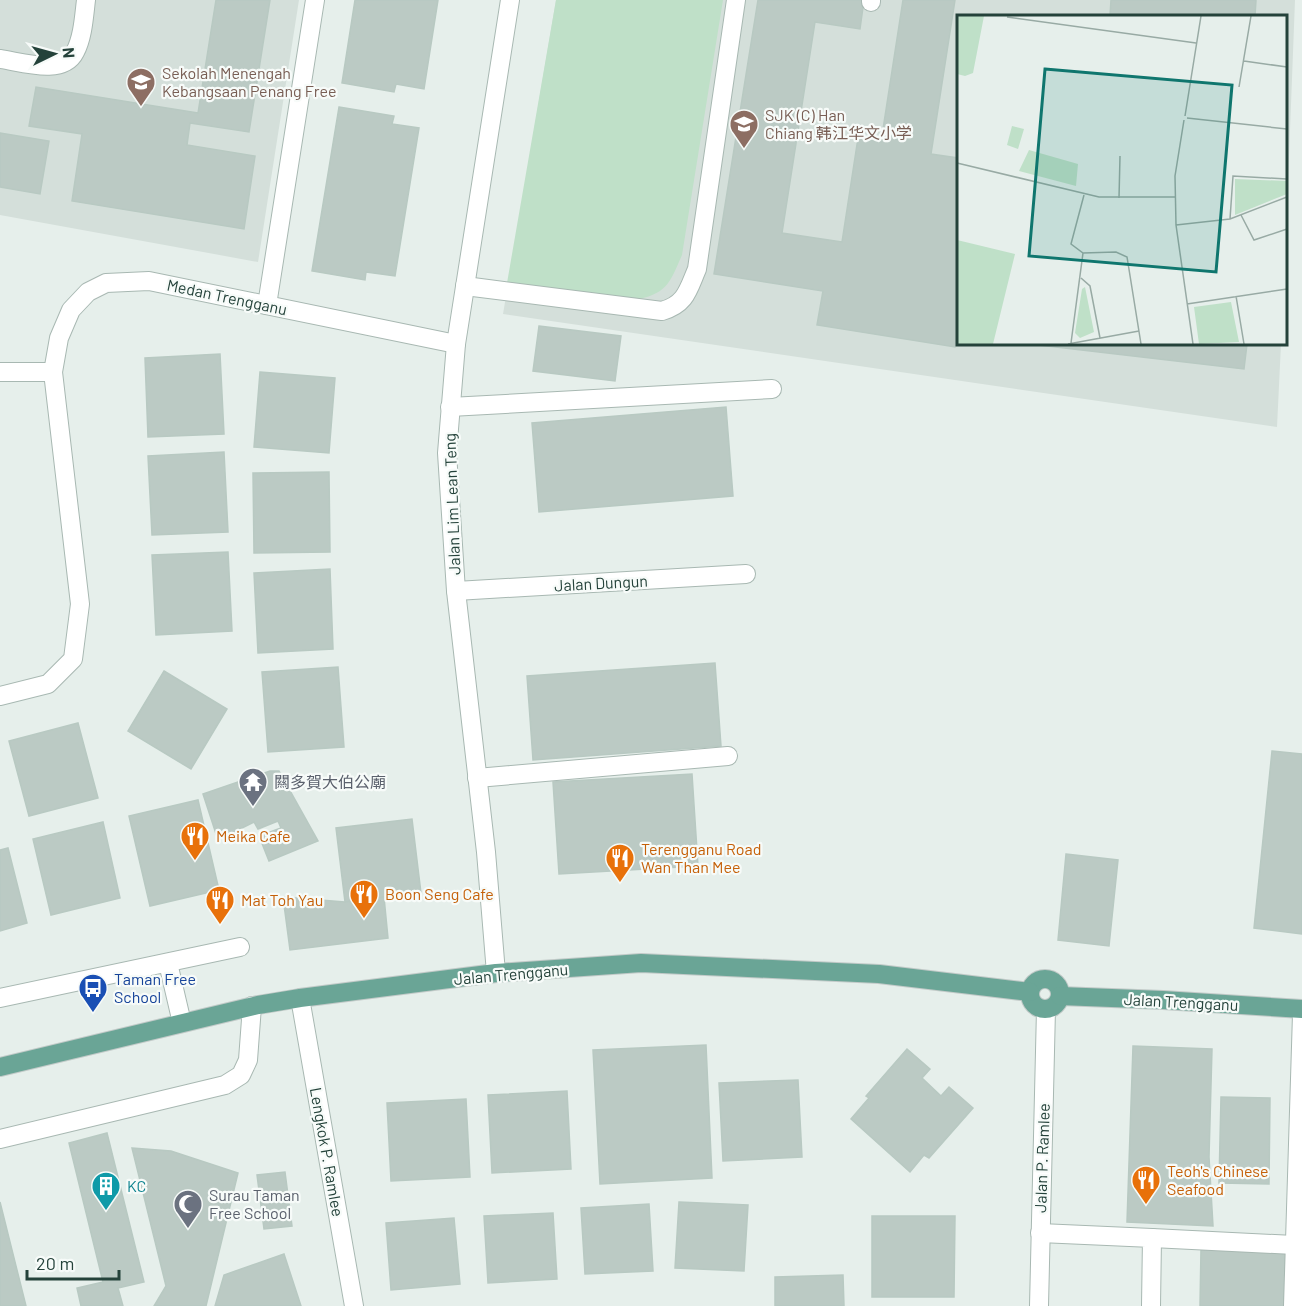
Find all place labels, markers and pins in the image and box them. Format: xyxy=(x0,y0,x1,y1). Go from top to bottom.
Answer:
place label: Sekolah Menengah Kebangsaan Penang Free xyxy=(162,63,337,100)
school or university icon: Sekolah Menengah Kebangsaan Penang Free xyxy=(125,66,157,108)
place label: SJK (C) Han Chiang 韩江华文小学 xyxy=(765,105,912,142)
school or university icon: SJK (C) Han Chiang 韩江华文小学 xyxy=(728,108,760,150)
temple icon: 闗多賀大伯公廟 xyxy=(237,766,269,808)
place label: 闗多賀大伯公廟 xyxy=(274,772,386,791)
restaurant icon: Meika Cafe xyxy=(179,820,211,862)
place label: Meika Cafe xyxy=(216,826,290,845)
place label: Terengganu Road Wan Than Mee xyxy=(641,839,761,876)
restaurant icon: Terengganu Road Wan Than Mee xyxy=(604,842,636,884)
restaurant icon: Boon Seng Cafe xyxy=(348,878,380,920)
restaurant icon: Mat Toh Yau xyxy=(204,884,236,926)
place label: Boon Seng Cafe xyxy=(385,884,494,903)
place label: Mat Toh Yau xyxy=(241,890,323,909)
place label: Taman Free School xyxy=(114,969,196,1006)
bus stop icon: Taman Free School xyxy=(77,972,109,1014)
place label: Teoh's Chinese Seafood xyxy=(1167,1161,1269,1198)
restaurant icon: Teoh's Chinese Seafood xyxy=(1130,1164,1162,1206)
building icon: KC xyxy=(90,1170,122,1212)
place label: KC xyxy=(127,1176,146,1195)
place label: Surau Taman Free School xyxy=(209,1185,300,1222)
mosque icon: Surau Taman Free School xyxy=(172,1188,204,1230)

